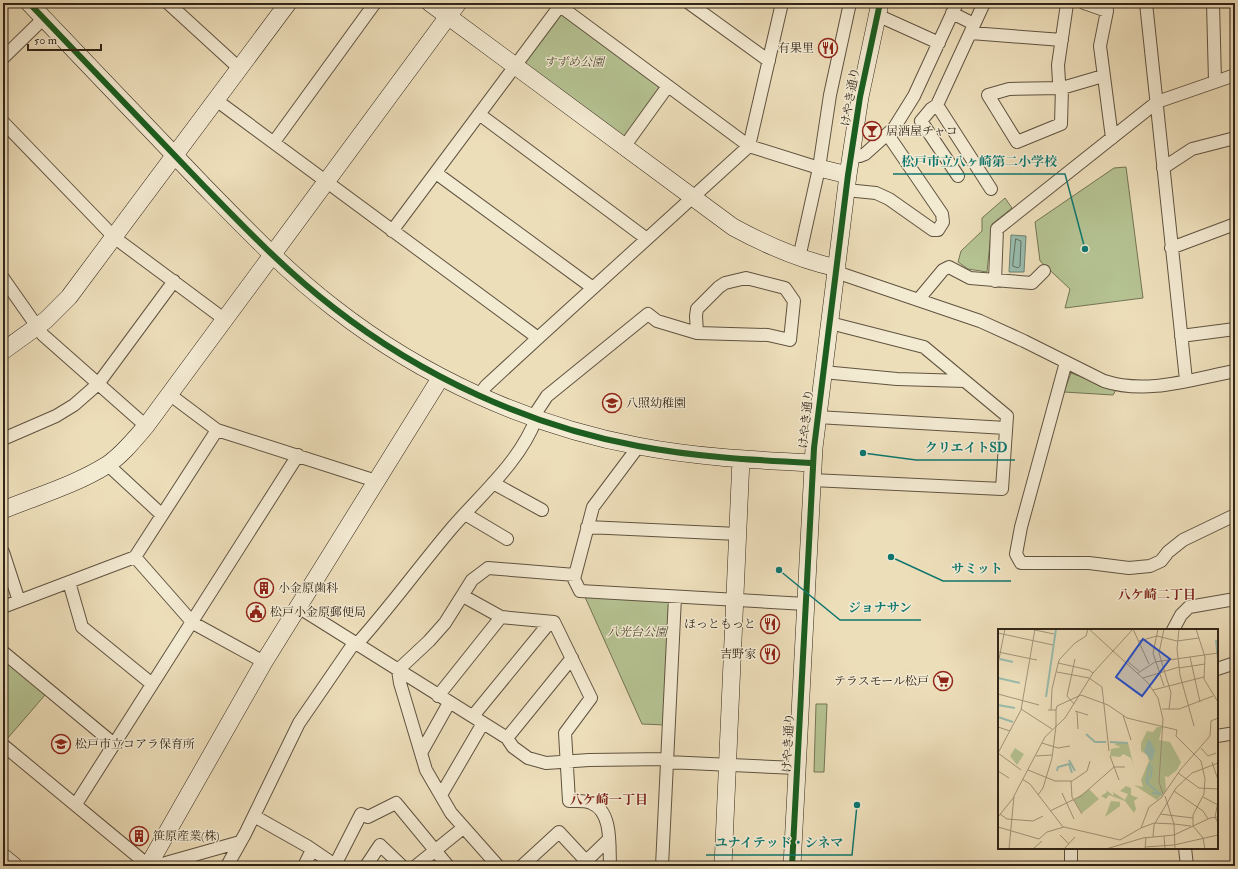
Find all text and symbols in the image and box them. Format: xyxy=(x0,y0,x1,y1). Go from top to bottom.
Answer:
scale bar xyxy=(28,26,101,52)
text: 50 m xyxy=(34,33,58,48)
restaurant icon: 有果里 xyxy=(817,37,839,59)
place label: 有果里 xyxy=(778,41,814,56)
park label: すずめ公園 xyxy=(544,55,606,70)
street label: けやき通り xyxy=(838,66,863,128)
bar icon: 居酒屋チャコ xyxy=(861,120,883,142)
place label: 居酒屋チャコ xyxy=(886,124,958,139)
callout: 松戸市立八ヶ崎第二小学校 xyxy=(893,149,1065,174)
text: 松戸市立八ヶ崎第二小学校 xyxy=(901,154,1058,170)
street label: けやき通り xyxy=(796,388,817,450)
school or university icon: 八照幼稚園 xyxy=(601,392,623,414)
place label: 八照幼稚園 xyxy=(626,396,686,411)
callout: クリエイトSD xyxy=(916,435,1015,460)
text: クリエイトSD xyxy=(925,440,1008,456)
callout: サミット xyxy=(943,556,1011,581)
text: サミット xyxy=(951,561,1003,577)
building icon: 小金原歯科 xyxy=(253,577,275,599)
place label: 小金原歯科 xyxy=(278,581,338,596)
district label: 八ケ崎二丁目 xyxy=(1118,587,1196,603)
callout: ジョナサン xyxy=(840,595,921,620)
text: ジョナサン xyxy=(848,600,912,616)
public building icon: 松戸小金原郵便局 xyxy=(245,601,267,623)
place label: 松戸小金原郵便局 xyxy=(270,605,366,620)
restaurant icon: ほっともっと xyxy=(759,613,781,635)
place label: ほっともっと xyxy=(684,617,756,632)
park label: 八光台公園 xyxy=(607,625,669,640)
inset map xyxy=(998,629,1218,849)
restaurant icon: 吉野家 xyxy=(759,643,781,665)
place label: 吉野家 xyxy=(720,647,756,662)
supermarket icon: テラスモール松戸 xyxy=(932,670,954,692)
place label: テラスモール松戸 xyxy=(834,674,929,689)
street label: けやき通り xyxy=(779,713,798,773)
school or university icon: 松戸市立コアラ保育所 xyxy=(50,733,72,755)
place label: 松戸市立コアラ保育所 xyxy=(75,737,195,752)
district label: 八ケ崎一丁目 xyxy=(570,792,648,808)
building icon: 笹原産業(株) xyxy=(128,825,150,847)
place label: 笹原産業(株) xyxy=(153,829,220,844)
callout: ユナイテッド・シネマ xyxy=(706,830,852,855)
text: ユナイテッド・シネマ xyxy=(715,835,843,851)

